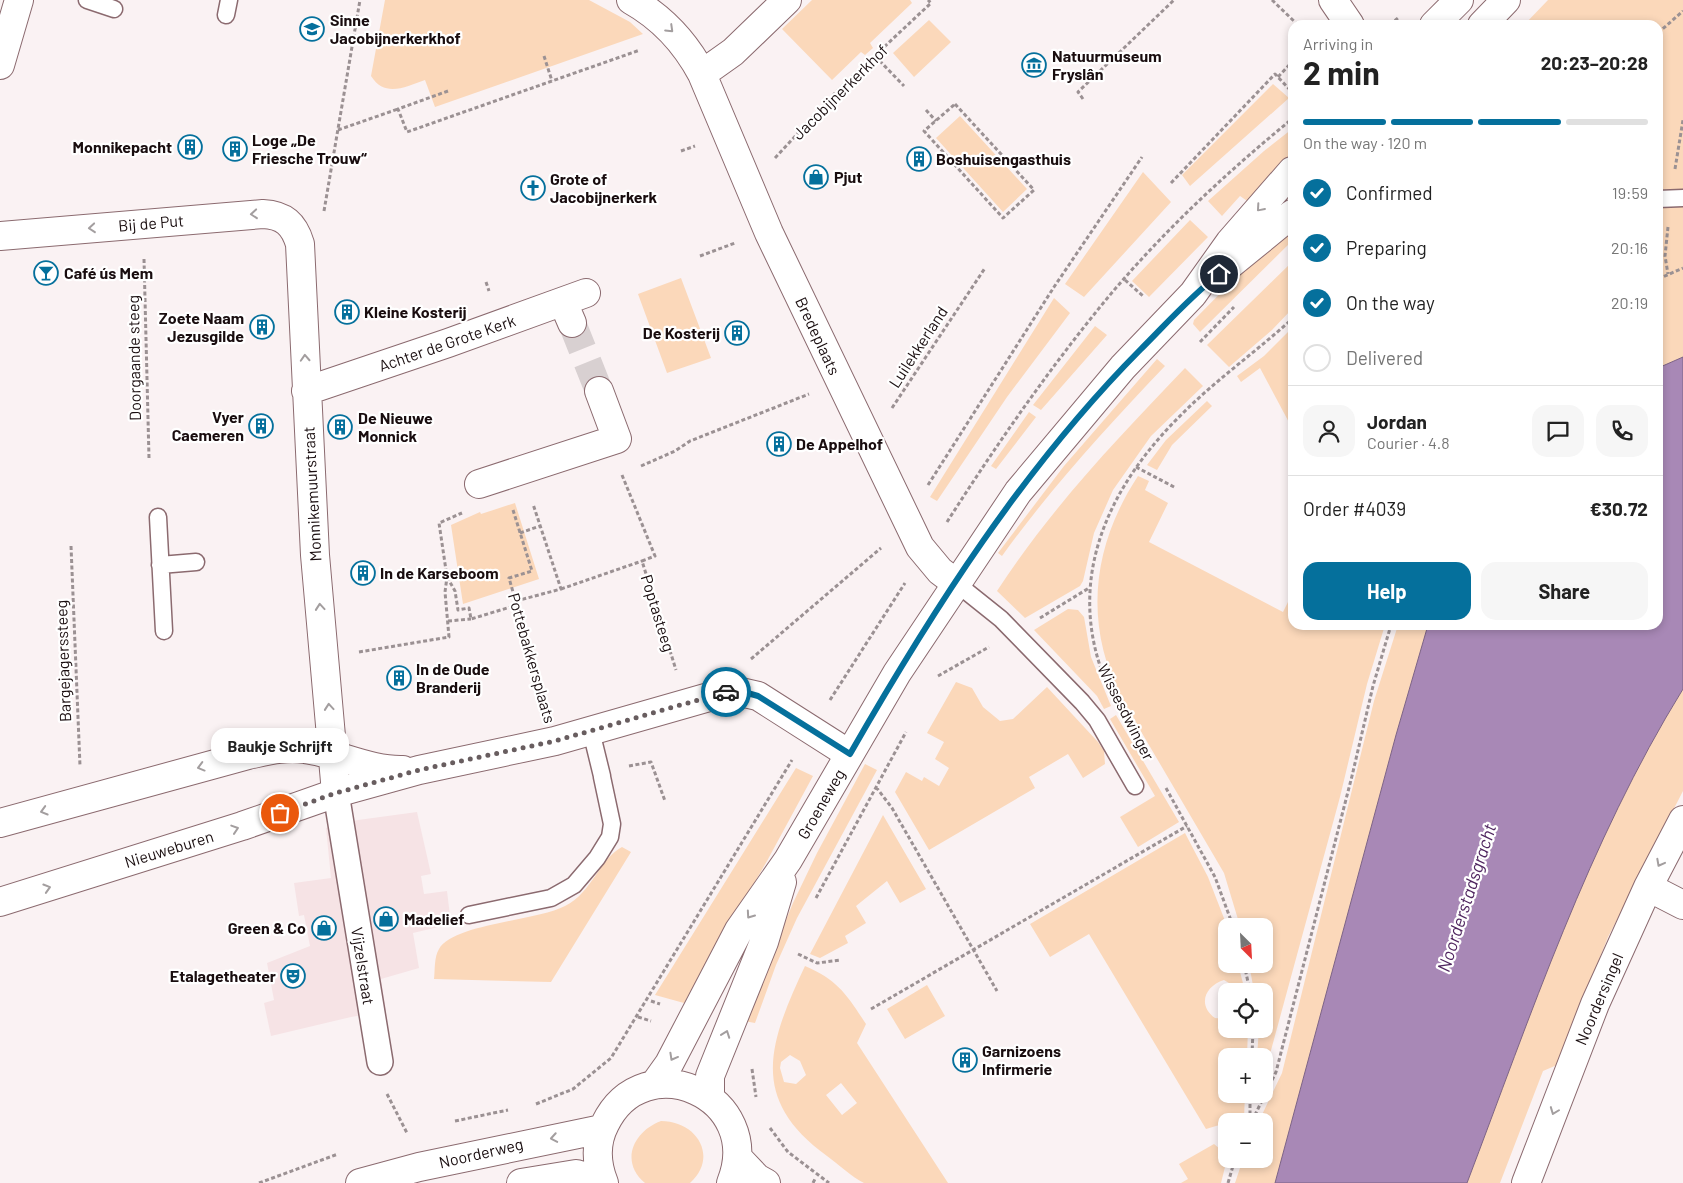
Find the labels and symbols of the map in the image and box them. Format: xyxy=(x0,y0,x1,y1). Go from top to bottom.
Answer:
place label: Sinne Jacobijnerkerkhof xyxy=(330,10,461,47)
school or university icon: Sinne Jacobijnerkerkhof xyxy=(299,16,325,42)
one-way arrow xyxy=(664,23,673,32)
street label: Jacobijnerkerkhof xyxy=(788,40,891,143)
place label: Natuurmuseum Fryslân xyxy=(1052,46,1162,83)
museum icon: Natuurmuseum Fryslân xyxy=(1021,52,1047,78)
place label: Loge „De Friesche Trouw“ xyxy=(252,130,367,167)
building icon: Monnikepacht xyxy=(177,134,203,160)
building icon: Loge „De Friesche Trouw“ xyxy=(222,136,248,162)
place label: Monnikepacht xyxy=(73,137,172,156)
building icon: Boshuisengasthuis xyxy=(906,146,932,172)
place label: Boshuisengasthuis xyxy=(936,149,1071,168)
shop icon: Pjut xyxy=(803,164,829,190)
place label: Pjut xyxy=(834,167,862,186)
place label: Grote of Jacobijnerkerk xyxy=(550,169,658,206)
church icon: Grote of Jacobijnerkerk xyxy=(520,175,546,201)
one-way arrow xyxy=(1257,202,1266,211)
one-way arrow xyxy=(250,209,258,220)
street label: Bij de Put xyxy=(117,210,184,235)
one-way arrow xyxy=(88,223,96,234)
pin xyxy=(1198,253,1240,295)
bar icon: Café ús Mem xyxy=(33,260,59,286)
place label: Café ús Mem xyxy=(64,263,153,282)
street label: Bredeplaats xyxy=(792,294,845,378)
street label: Doorgaande steeg xyxy=(123,295,144,421)
building icon: Kleine Kosterij xyxy=(334,299,360,325)
place label: Kleine Kosterij xyxy=(364,302,467,321)
street label: Luilekkerland xyxy=(884,302,951,391)
place label: Zoete Naam Jezusgilde xyxy=(159,308,244,345)
street label: Achter de Grote Kerk xyxy=(376,310,518,375)
building icon: Zoete Naam Jezusgilde xyxy=(249,314,275,340)
building icon: De Kosterij xyxy=(724,320,750,346)
place label: De Kosterij xyxy=(643,323,720,342)
one-way arrow xyxy=(299,354,310,362)
place label: Vyer Caemeren xyxy=(172,407,244,444)
place label: De Nieuwe Monnick xyxy=(358,408,433,445)
building icon: Vyer Caemeren xyxy=(248,413,274,439)
building icon: De Nieuwe Monnick xyxy=(327,414,353,440)
street label: Monnikemuurstraat xyxy=(298,426,325,562)
building icon: De Appelhof xyxy=(766,431,792,457)
place label: De Appelhof xyxy=(796,434,883,453)
building icon: In de Karseboom xyxy=(350,560,376,586)
place label: In de Karseboom xyxy=(380,563,499,582)
street label: Poptasteeg xyxy=(638,572,679,654)
street label: Pottebakkersplaats xyxy=(505,590,560,725)
street label: Bargejagerssteeg xyxy=(51,600,74,722)
one-way arrow xyxy=(314,603,325,611)
place label: In de Oude Branderij xyxy=(416,659,490,696)
street label: Wissesdwinger xyxy=(1094,661,1159,763)
building icon: In de Oude Branderij xyxy=(386,665,412,691)
courier xyxy=(701,667,751,717)
one-way arrow xyxy=(324,703,335,711)
callout: Baukje Schrijft xyxy=(211,728,349,763)
one-way arrow xyxy=(197,762,205,772)
street label: Groeneweg xyxy=(793,765,848,842)
pin xyxy=(259,792,301,834)
one-way arrow xyxy=(40,805,49,815)
water label: Noorderstadsgracht xyxy=(1432,820,1501,974)
one-way arrow xyxy=(230,824,239,834)
street label: Nieuweburen xyxy=(122,826,216,871)
one-way arrow xyxy=(1656,858,1666,867)
one-way arrow xyxy=(42,883,50,893)
shop icon: Madelief xyxy=(373,906,399,932)
place label: Madelief xyxy=(404,909,464,928)
one-way arrow xyxy=(747,909,756,918)
shop icon: Green & Co xyxy=(311,915,337,941)
place label: Green & Co xyxy=(228,918,306,937)
north arrow xyxy=(1218,918,1272,972)
street label: Vijzelstraat xyxy=(348,926,379,1006)
street label: Noordersingel xyxy=(1571,950,1626,1048)
theatre icon: Etalagetheater xyxy=(280,963,306,989)
place label: Etalagetheater xyxy=(170,966,276,985)
one-way arrow xyxy=(720,1031,730,1039)
place label: Garnizoens Infirmerie xyxy=(982,1041,1061,1078)
building icon: Garnizoens Infirmerie xyxy=(952,1047,978,1073)
one-way arrow xyxy=(669,1052,679,1061)
one-way arrow xyxy=(1550,1106,1560,1115)
one-way arrow xyxy=(550,1132,559,1142)
street label: Noorderweg xyxy=(437,1134,525,1171)

